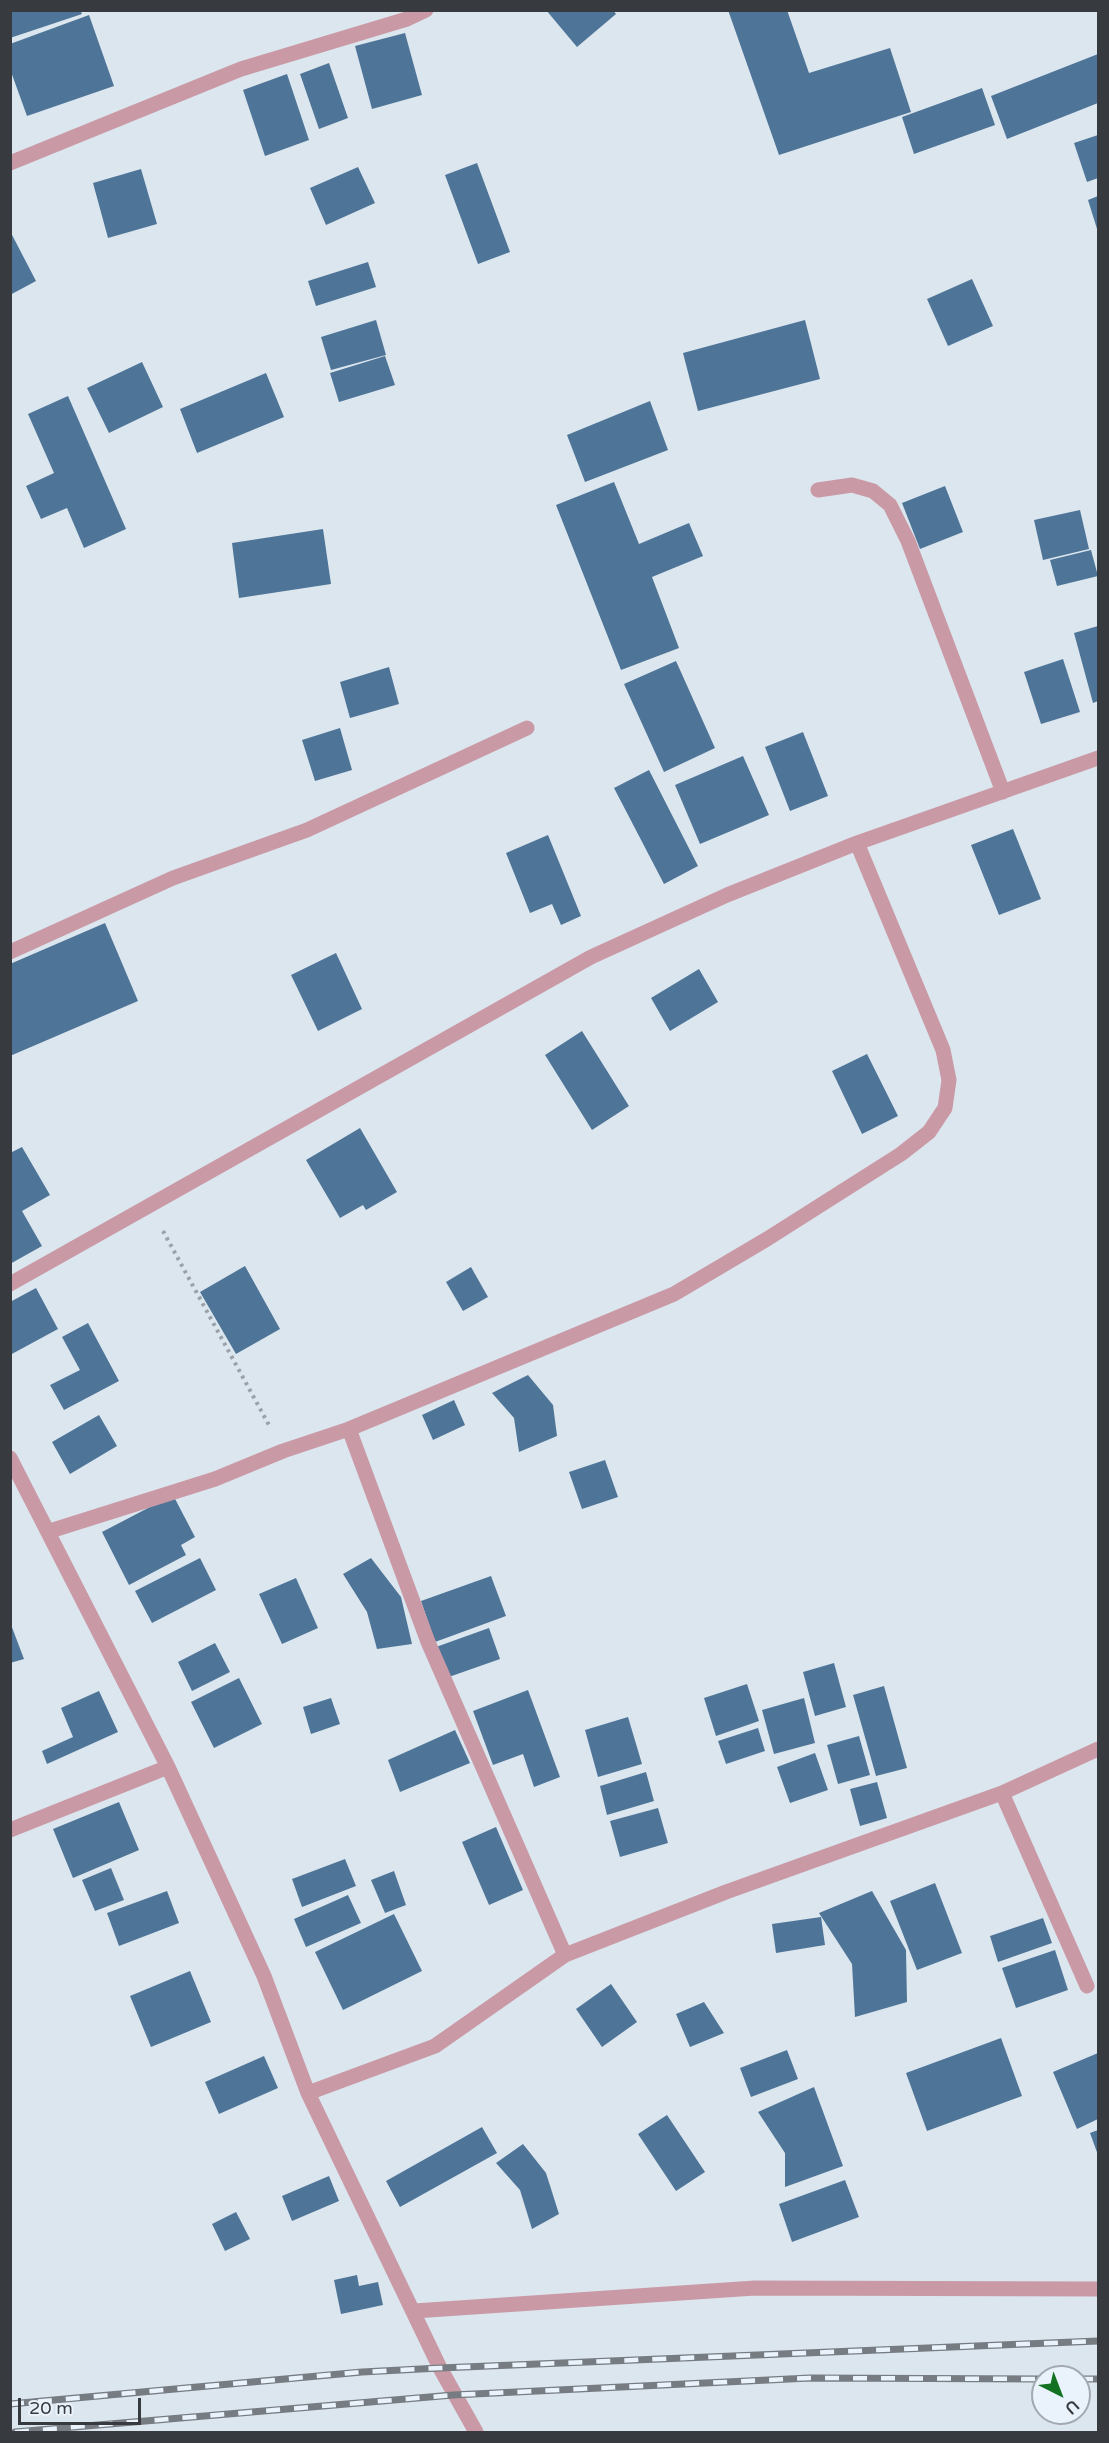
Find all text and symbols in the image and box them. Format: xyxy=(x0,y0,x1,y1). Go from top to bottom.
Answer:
north arrow xyxy=(1031,2365,1091,2425)
scale bar xyxy=(21,2386,144,2424)
text: U xyxy=(1061,2395,1083,2418)
text: 20 m xyxy=(29,2397,73,2419)

